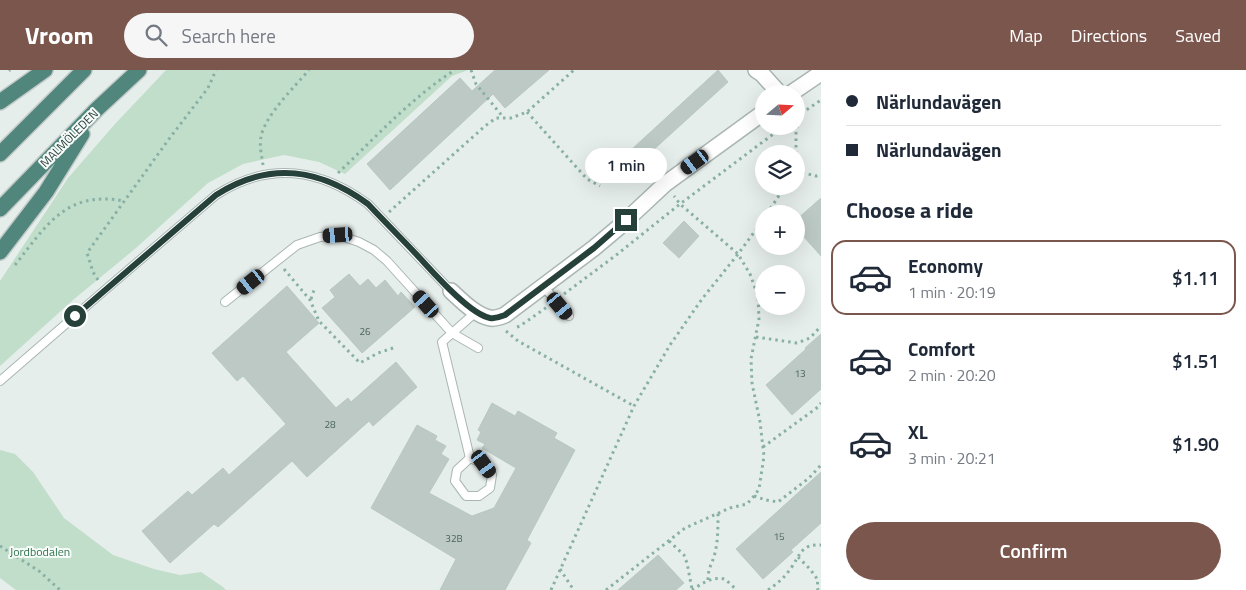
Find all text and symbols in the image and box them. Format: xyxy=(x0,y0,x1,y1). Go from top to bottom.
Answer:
search box xyxy=(124,13,474,58)
text: Vroom xyxy=(25,17,94,53)
icon: search xyxy=(142,21,170,49)
text: Search here xyxy=(182,21,276,50)
text: Map xyxy=(1009,22,1043,49)
text: Directions xyxy=(1071,22,1147,49)
text: Saved xyxy=(1175,22,1221,49)
north arrow xyxy=(755,85,805,135)
map controls xyxy=(755,85,805,315)
text: Närlundavägen xyxy=(876,87,1002,116)
street label: MALMÖLEDEN xyxy=(35,104,103,172)
text: Närlundavägen xyxy=(876,135,1002,164)
button: layers xyxy=(755,145,805,195)
car xyxy=(678,147,711,177)
callout: 1 min xyxy=(585,148,667,182)
text: 1 min xyxy=(607,153,645,177)
text: Choose a ride xyxy=(846,193,973,227)
button: + xyxy=(755,205,805,255)
route end xyxy=(615,209,637,231)
car xyxy=(322,226,353,244)
text: Economy xyxy=(908,251,983,280)
icon: car xyxy=(848,255,893,300)
text: $1.11 xyxy=(1172,263,1219,292)
button: − xyxy=(755,265,805,315)
car xyxy=(234,267,267,297)
text: 1 min · 20:19 xyxy=(908,280,996,304)
car xyxy=(410,288,441,320)
car xyxy=(544,290,575,322)
route start xyxy=(64,305,86,327)
house number: 26 xyxy=(359,324,371,339)
text: Comfort xyxy=(908,334,975,363)
icon: car xyxy=(848,338,893,383)
text: $1.51 xyxy=(1172,346,1219,375)
text: 2 min · 20:20 xyxy=(908,363,996,387)
house number: 13 xyxy=(794,366,806,381)
house number: 28 xyxy=(324,417,336,432)
text: XL xyxy=(908,417,928,446)
icon: car xyxy=(848,421,893,466)
text: $1.90 xyxy=(1172,429,1219,458)
text: 3 min · 20:21 xyxy=(908,446,996,470)
car xyxy=(469,447,498,481)
button: Confirm xyxy=(846,522,1221,580)
house number: 15 xyxy=(773,529,785,544)
house number: 32B xyxy=(445,531,463,546)
park label: Jordbodalen xyxy=(10,542,70,561)

